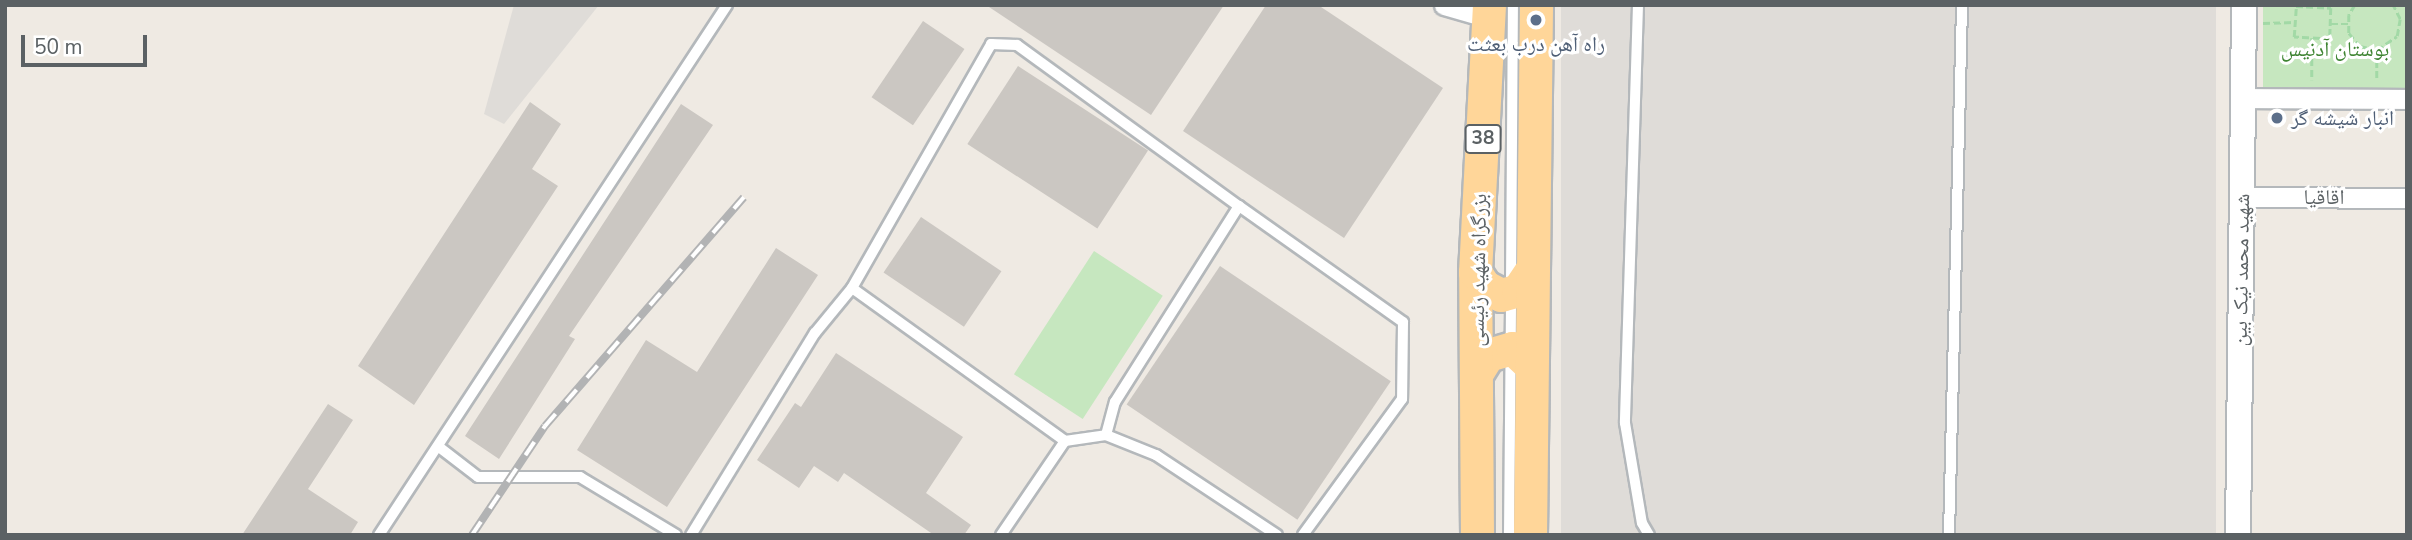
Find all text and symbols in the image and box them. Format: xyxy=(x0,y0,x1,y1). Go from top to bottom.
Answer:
marker: راه آهن درب بعثت xyxy=(1528,12,1544,28)
scale bar xyxy=(24,21,150,65)
place label: راه آهن درب بعثت xyxy=(1467,31,1605,57)
text: 50 m xyxy=(34,33,83,61)
park label: بوستان آدنیس xyxy=(2281,36,2389,62)
place label: انبار شیشه گر xyxy=(2291,105,2394,131)
marker: انبار شیشه گر xyxy=(2269,110,2285,126)
road number: 38 xyxy=(1464,124,1502,154)
street label: اقاقیا xyxy=(2304,184,2344,210)
street label: بزرگراه شهید رئیسی xyxy=(1464,193,1492,347)
street label: شهید محمد نیک بین xyxy=(2227,193,2255,347)

